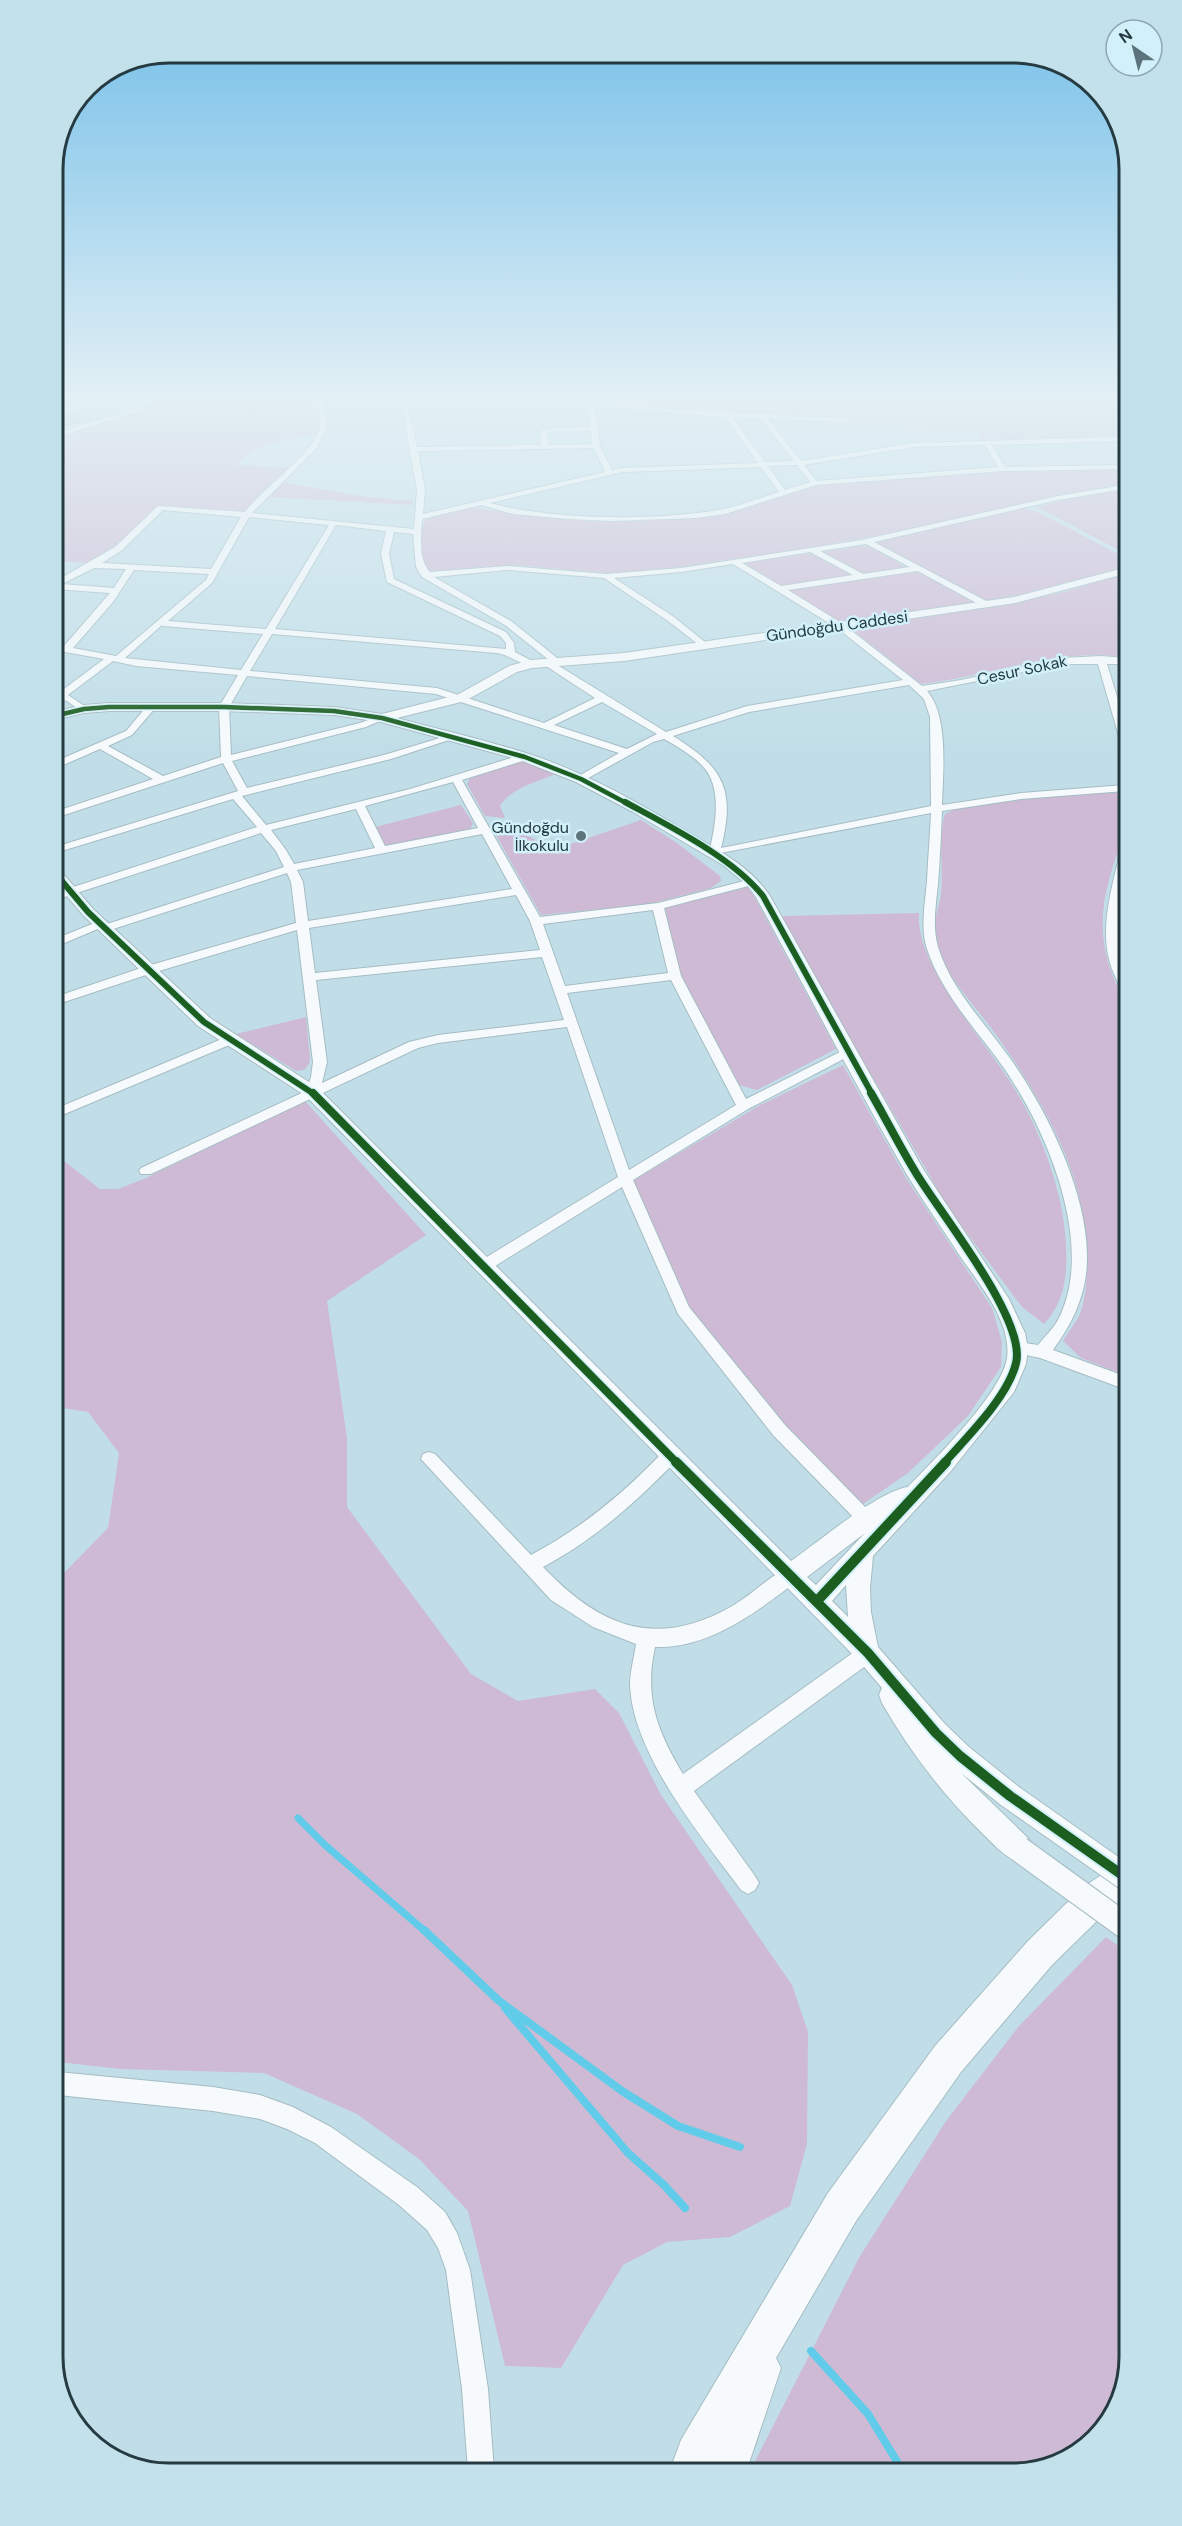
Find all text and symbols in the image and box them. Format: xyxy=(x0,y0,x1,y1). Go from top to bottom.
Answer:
north arrow xyxy=(1104,18,1164,78)
text: N xyxy=(1115,24,1136,48)
street label: Gündoğdu Caddesi xyxy=(765,606,909,646)
street label: Cesur Sokak xyxy=(975,650,1069,690)
place label: Gündoğdu İlkokulu xyxy=(492,817,569,856)
marker: Gündoğdu İlkokulu xyxy=(574,829,588,843)

